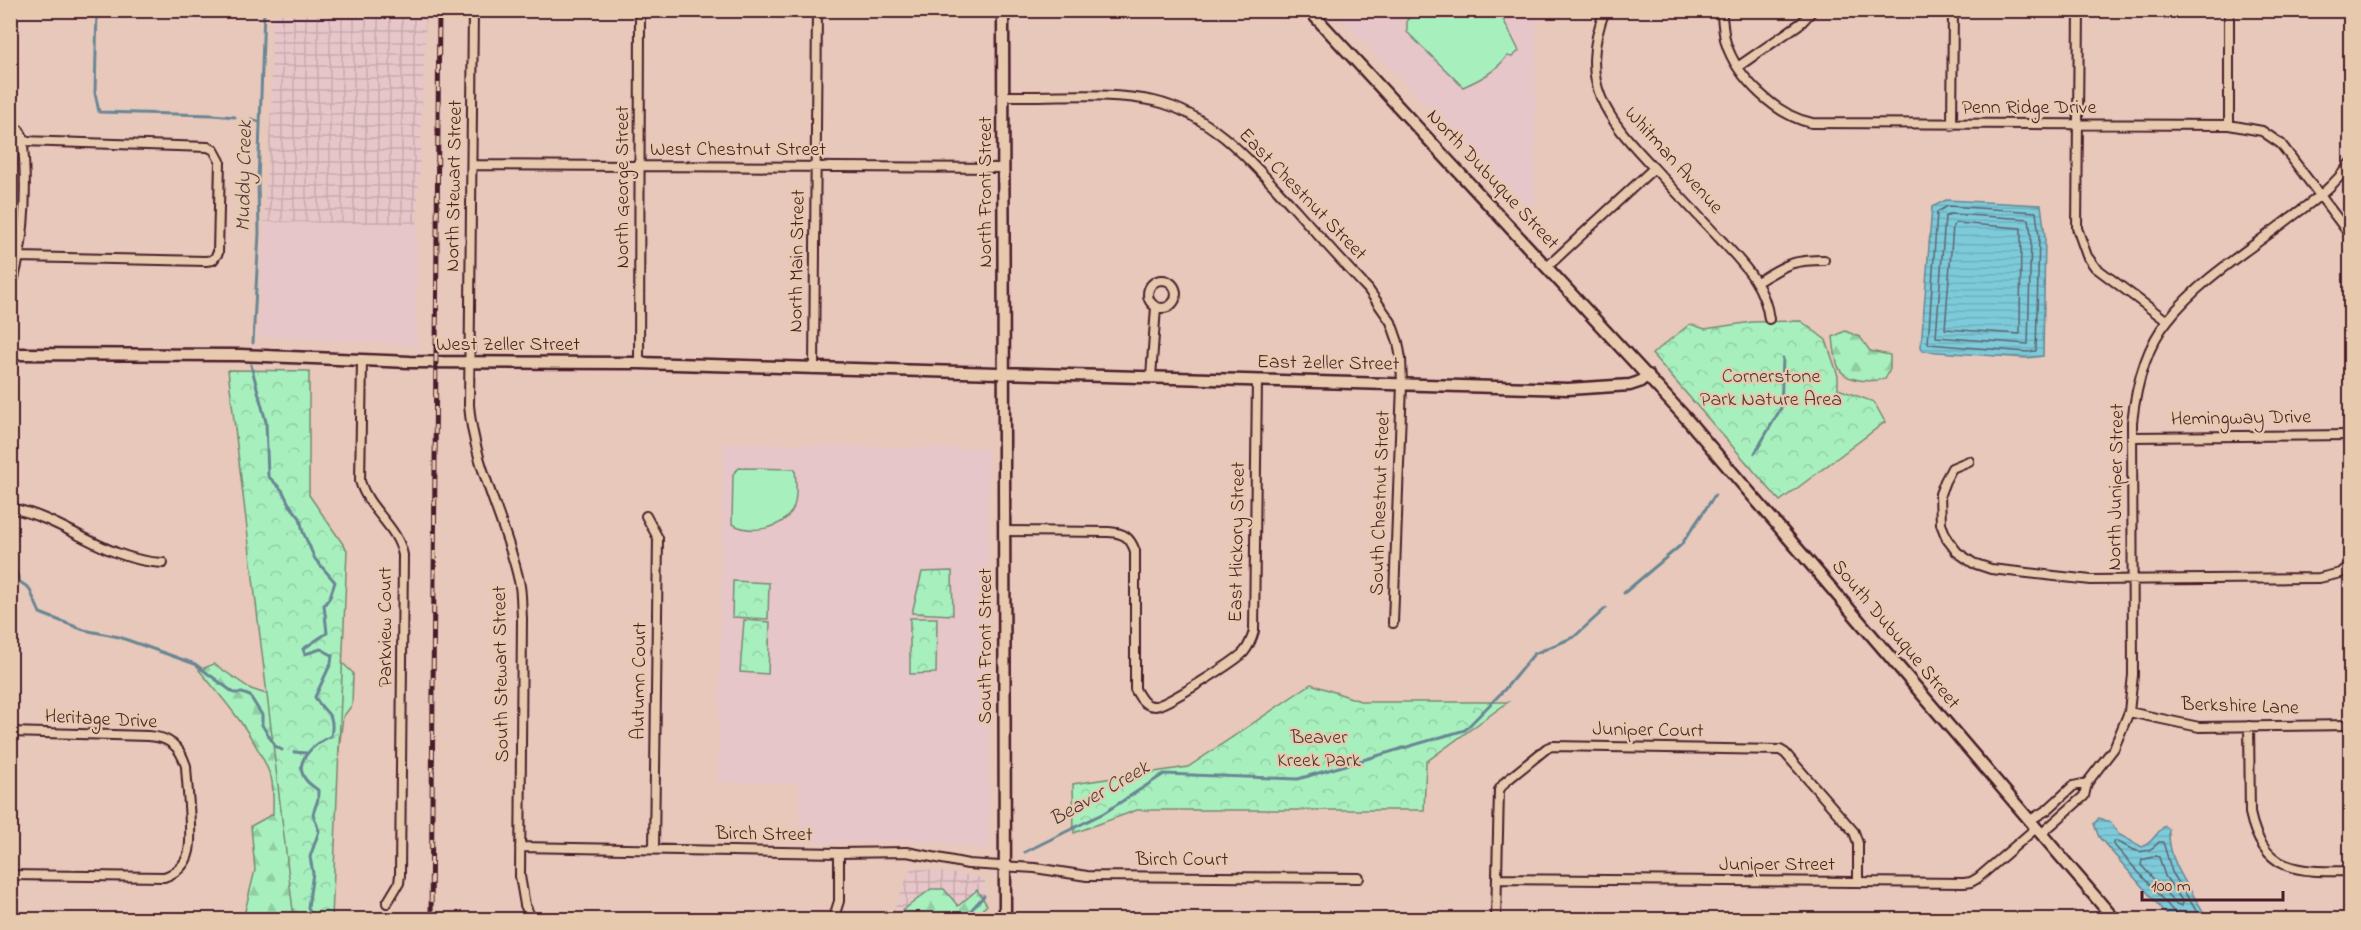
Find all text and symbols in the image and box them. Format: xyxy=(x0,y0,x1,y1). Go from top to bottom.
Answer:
street label: Penn Ridge Drive xyxy=(1962,94,2096,124)
street label: North Stewart Street xyxy=(439,99,471,272)
street label: Whitman Avenue xyxy=(1617,101,1729,221)
street label: North Dubuque Street xyxy=(1419,103,1565,257)
street label: North George Street xyxy=(609,105,639,268)
street label: North Front Street xyxy=(972,116,1001,268)
water label: Muddy Creek xyxy=(229,119,261,232)
street label: East Chestnut Street xyxy=(1231,122,1373,268)
street label: West Chestnut Street xyxy=(650,136,826,165)
street label: North Main Street xyxy=(782,189,814,333)
street label: West Zeller Street xyxy=(436,331,580,360)
street label: East Zeller Street xyxy=(1257,348,1400,380)
park label: Cornerstone Park Nature Area xyxy=(1700,363,1842,415)
street label: North Juniper Street xyxy=(2101,403,2133,571)
street label: Hemingway Drive xyxy=(2171,403,2311,436)
street label: South Chestnut Street xyxy=(1363,410,1399,596)
street label: East Hickory Street xyxy=(1222,461,1254,623)
street label: South Dubuque Street xyxy=(1824,554,1967,717)
street label: Parkview Court xyxy=(372,567,401,687)
street label: South Front Street xyxy=(972,568,1001,724)
street label: South Stewart Street xyxy=(486,585,518,763)
street label: Autumn Court xyxy=(624,622,656,740)
street label: Berkshire Lane xyxy=(2180,690,2299,724)
street label: Heritage Drive xyxy=(44,703,158,738)
street label: Juniper Court xyxy=(1592,716,1704,746)
park label: Beaver Kreek Park xyxy=(1277,724,1361,776)
water label: Beaver Creek xyxy=(1045,753,1156,835)
street label: Birch Street xyxy=(714,820,813,850)
street label: Birch Court xyxy=(1135,846,1228,875)
street label: Juniper Street xyxy=(1719,851,1835,880)
scale bar xyxy=(2142,864,2283,902)
text: 100 m xyxy=(2151,874,2191,900)

